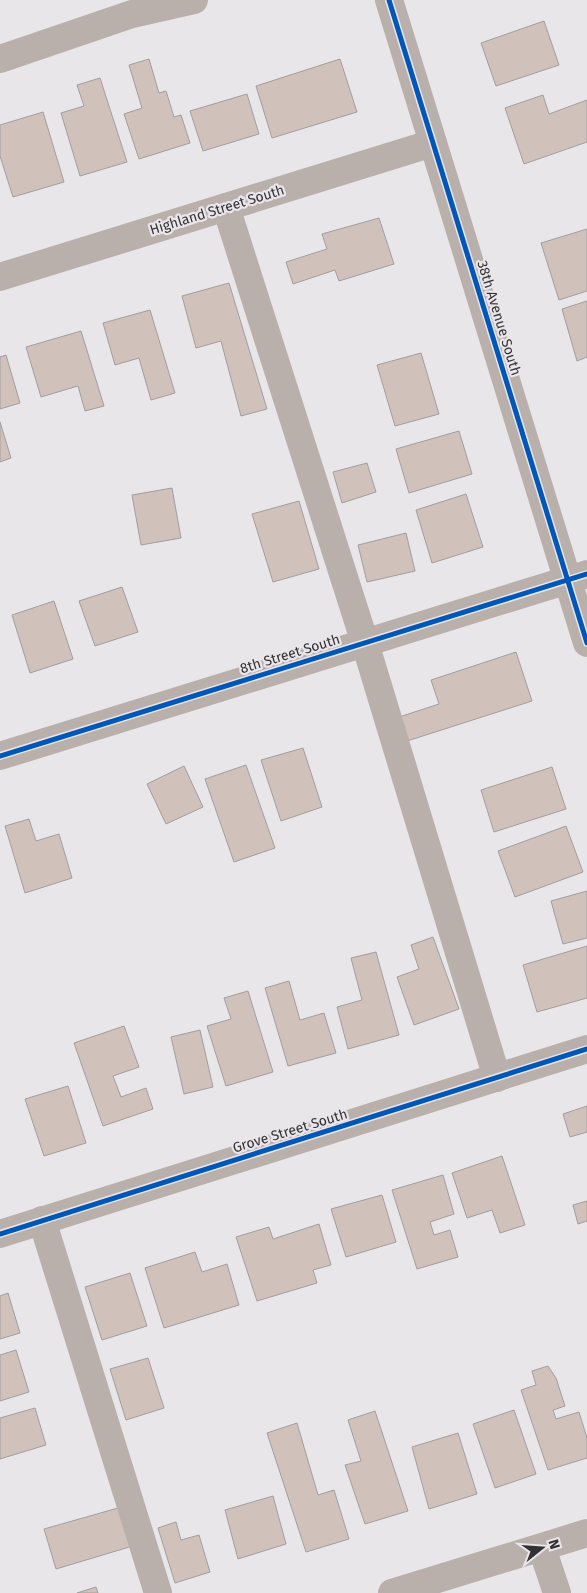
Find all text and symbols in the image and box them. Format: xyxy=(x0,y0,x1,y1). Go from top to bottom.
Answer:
street label: Highland Street South xyxy=(148,181,286,239)
street label: 38th Avenue South xyxy=(473,259,525,377)
street label: 8th Street South xyxy=(238,631,342,677)
street label: Grove Street South xyxy=(231,1105,349,1157)
north arrow xyxy=(517,1523,567,1573)
text: N xyxy=(544,1537,563,1551)

